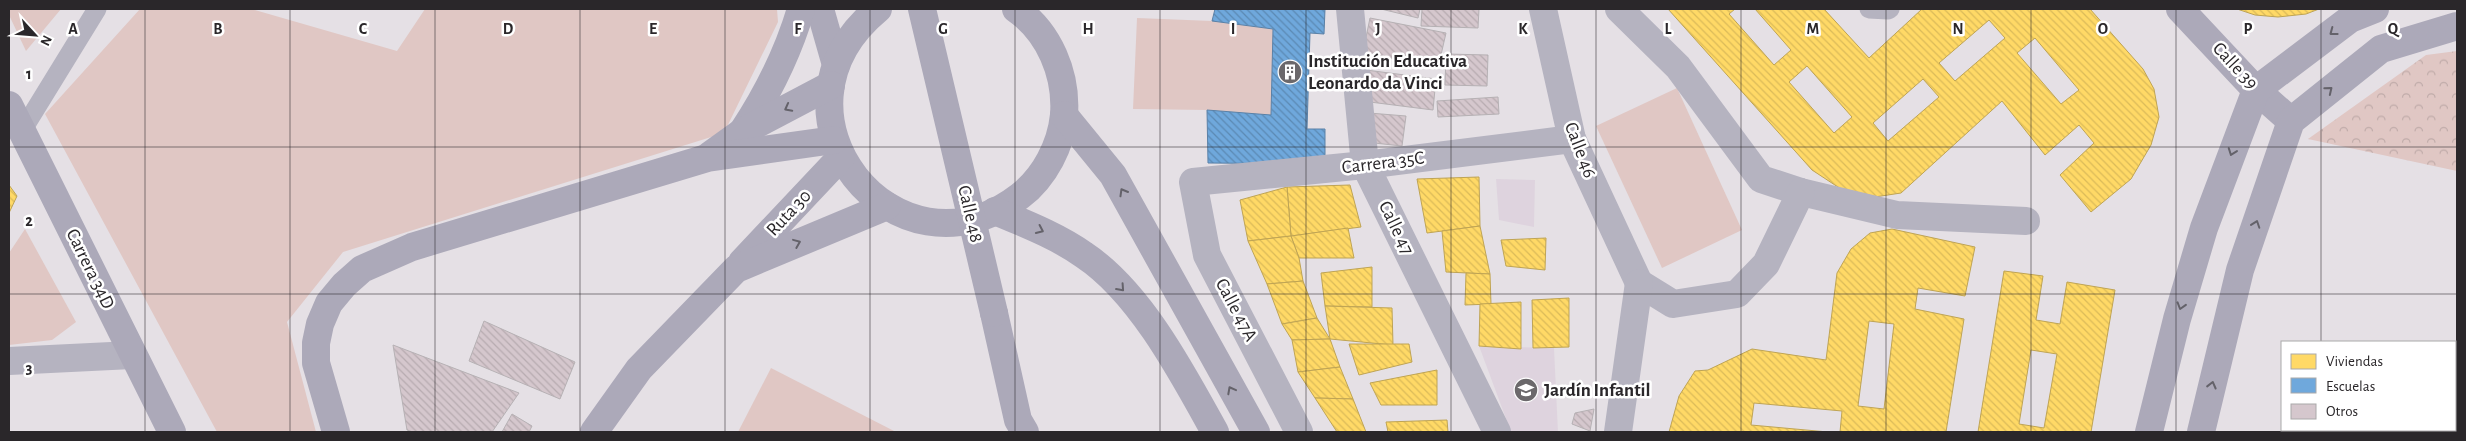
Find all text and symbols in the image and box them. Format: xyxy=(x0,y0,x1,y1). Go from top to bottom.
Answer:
north arrow xyxy=(10,10,60,60)
text: A xyxy=(68,21,78,37)
text: B xyxy=(213,21,223,37)
text: C xyxy=(359,21,368,37)
text: D xyxy=(503,21,514,37)
text: E xyxy=(649,21,657,37)
text: F xyxy=(794,21,802,37)
text: G xyxy=(938,21,948,37)
text: H xyxy=(1082,21,1094,37)
text: I xyxy=(1231,21,1235,37)
text: J xyxy=(1375,21,1381,37)
text: K xyxy=(1518,21,1528,37)
text: L xyxy=(1665,21,1672,37)
text: M xyxy=(1807,21,1819,37)
text: N xyxy=(1952,21,1964,37)
text: O xyxy=(2098,21,2108,37)
text: P xyxy=(2244,21,2253,37)
text: Q xyxy=(2388,21,2400,38)
one-way arrow xyxy=(2329,26,2338,36)
text: N xyxy=(37,33,54,48)
street label: Calle 39 xyxy=(2209,39,2261,93)
place label: Institución Educativa Leonardo da Vinci xyxy=(1308,52,1467,93)
building icon: Institución Educativa Leonardo da Vinci xyxy=(1277,59,1303,85)
text: 1 xyxy=(26,66,32,82)
one-way arrow xyxy=(2323,88,2332,96)
one-way arrow xyxy=(784,101,793,111)
street label: Calle 46 xyxy=(1561,120,1599,181)
one-way arrow xyxy=(2228,147,2239,156)
street label: Carrera 35C xyxy=(1341,148,1425,177)
street label: Calle 48 xyxy=(954,184,986,244)
street label: Ruta 30 xyxy=(763,186,815,240)
one-way arrow xyxy=(1120,188,1130,197)
street label: Calle 47 xyxy=(1375,198,1417,258)
text: 2 xyxy=(25,213,33,229)
one-way arrow xyxy=(2250,220,2260,229)
one-way arrow xyxy=(1035,224,1044,235)
street label: Carrera 34D xyxy=(62,226,118,312)
one-way arrow xyxy=(792,239,801,250)
street label: Calle 47A xyxy=(1212,276,1260,344)
one-way arrow xyxy=(1115,282,1124,291)
one-way arrow xyxy=(2176,301,2186,310)
legend xyxy=(2281,341,2456,431)
text: Viviendas xyxy=(2326,354,2383,369)
text: 3 xyxy=(26,360,33,376)
school or university icon: Jardín Infantil xyxy=(1513,377,1539,403)
text: Escuelas xyxy=(2326,379,2375,394)
one-way arrow xyxy=(2206,380,2217,389)
place label: Jardín Infantil xyxy=(1544,381,1651,400)
one-way arrow xyxy=(1228,386,1238,395)
text: Otros xyxy=(2326,404,2358,419)

